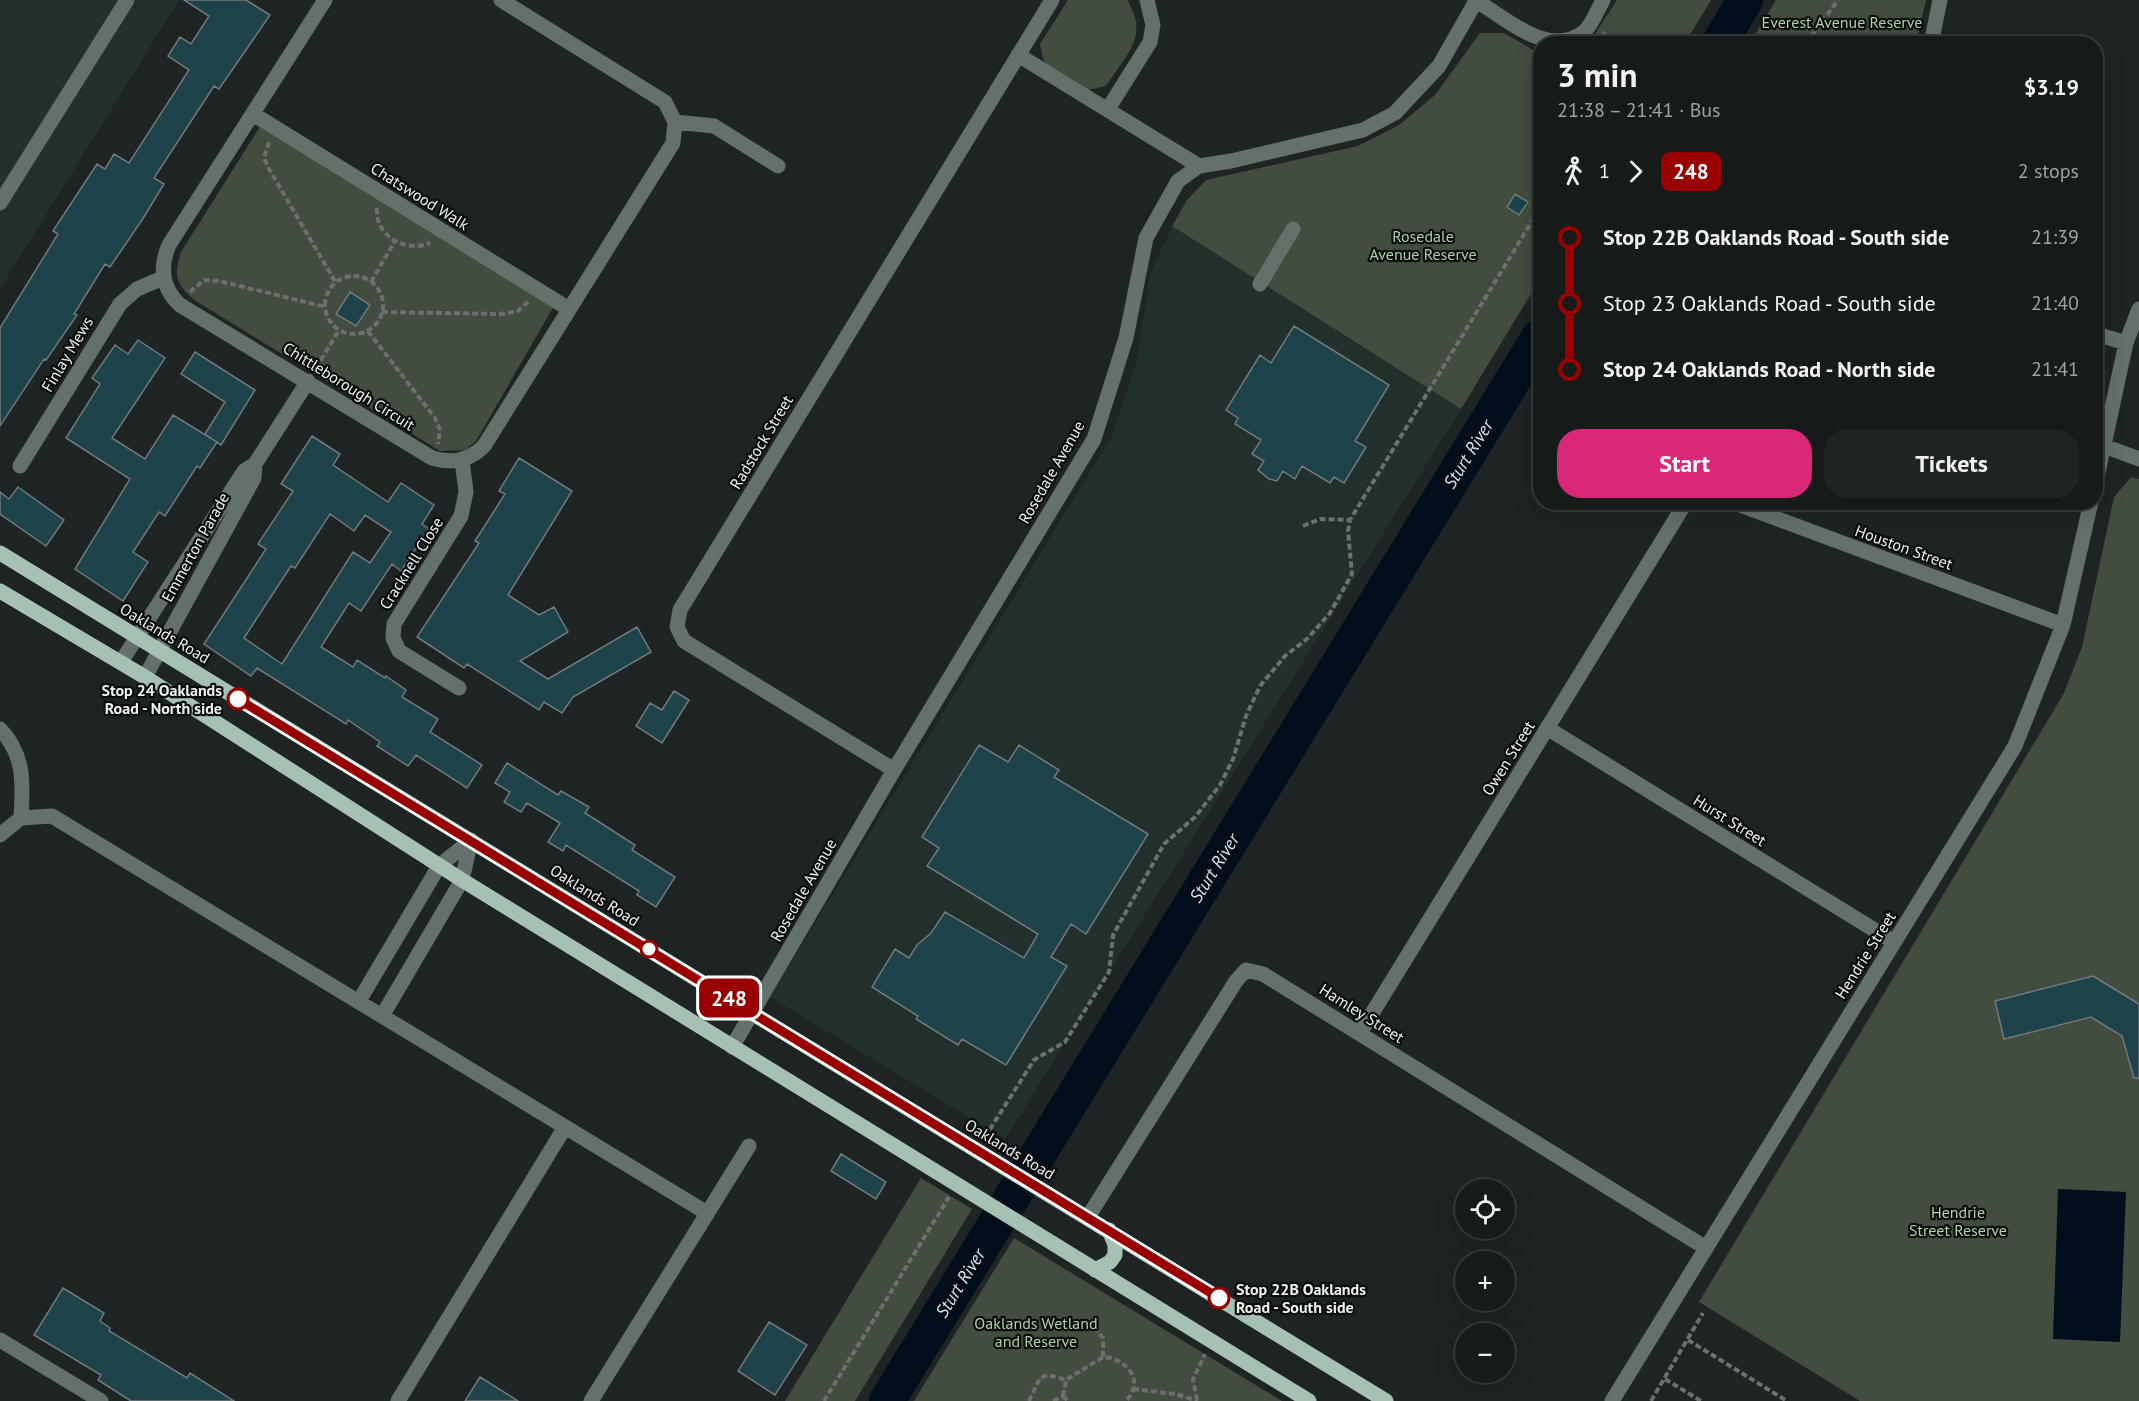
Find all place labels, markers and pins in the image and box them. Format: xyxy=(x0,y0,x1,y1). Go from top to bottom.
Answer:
place label: Stop 24 Oaklands Road - North side xyxy=(102,680,222,718)
marker: Stop 24 Oaklands Road - North side xyxy=(227,688,249,710)
unlabelled marker xyxy=(640,940,658,958)
place label: Stop 22B Oaklands Road - South side xyxy=(1236,1279,1366,1317)
marker: Stop 22B Oaklands Road - South side xyxy=(1208,1287,1230,1309)

